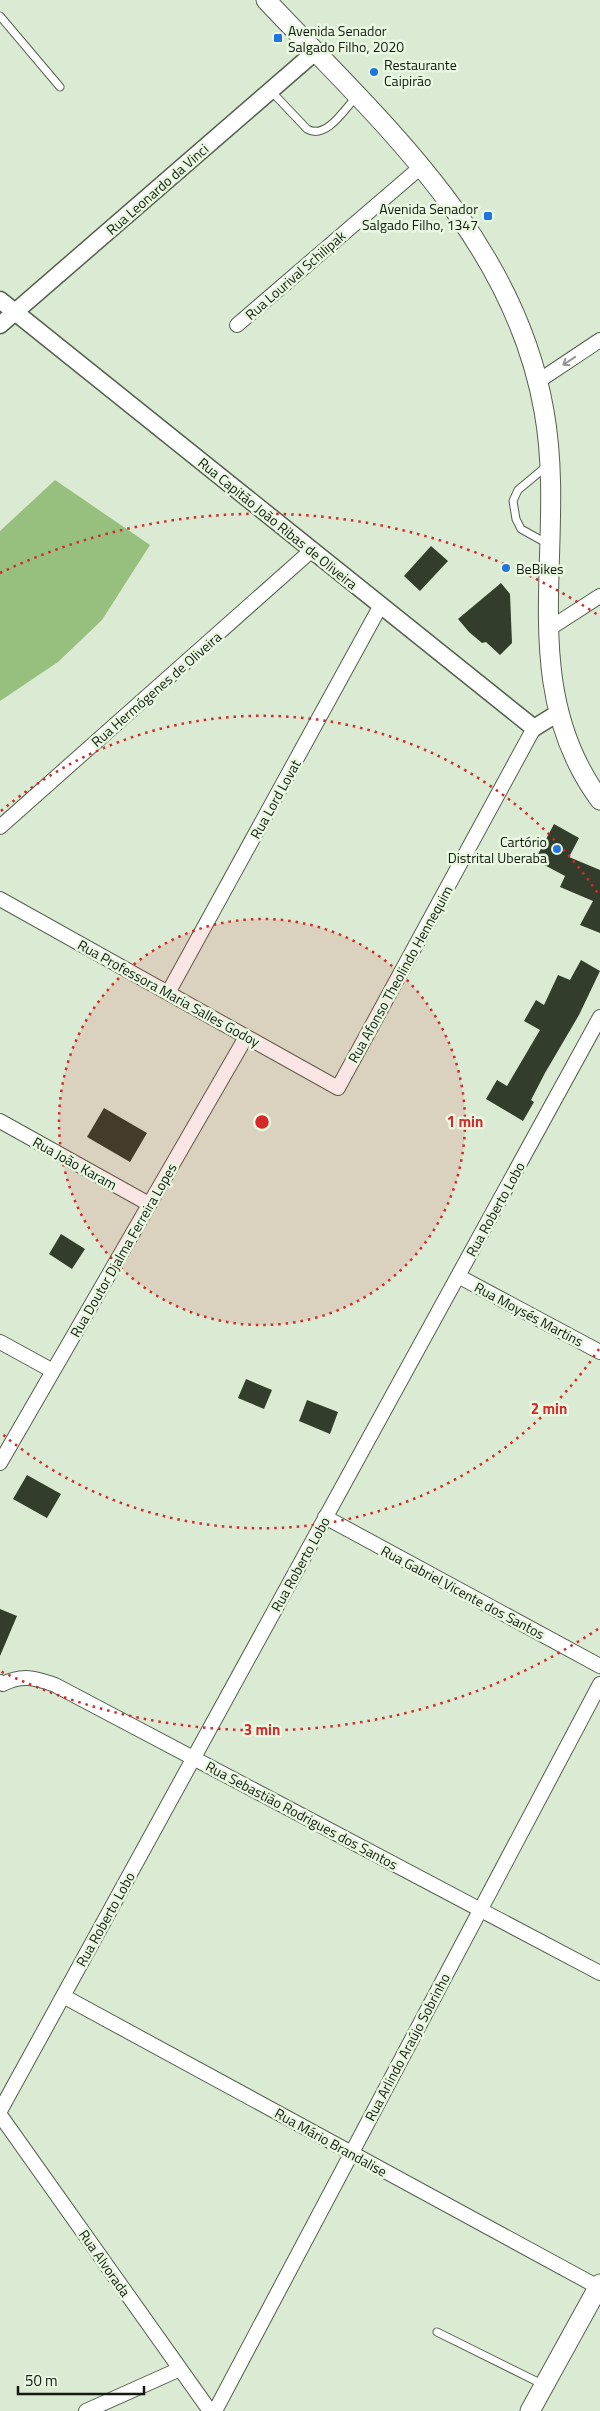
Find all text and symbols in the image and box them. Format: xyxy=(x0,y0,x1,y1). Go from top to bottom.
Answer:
place label: Avenida Senador Salgado Filho, 2020 xyxy=(288,20,404,57)
marker: Avenida Senador Salgado Filho, 2020 xyxy=(272,32,284,44)
place label: Restaurante Caipirão xyxy=(384,54,457,91)
marker: Restaurante Caipirão xyxy=(368,66,380,78)
street label: Rua Leonardo da Vinci xyxy=(101,139,213,239)
place label: Avenida Senador Salgado Filho, 1347 xyxy=(362,198,478,235)
marker: Avenida Senador Salgado Filho, 1347 xyxy=(482,210,494,222)
street label: Rua Lourival Schilipak xyxy=(240,225,350,325)
one-way arrow xyxy=(562,356,576,366)
street label: Rua Capitão João Ribas de Oliveira xyxy=(194,452,362,594)
place label: BeBikes xyxy=(516,558,564,579)
marker: BeBikes xyxy=(500,562,512,574)
street label: Rua Hermógenes de Oliveira xyxy=(86,626,226,752)
street label: Rua Lord Lovat xyxy=(245,755,305,842)
place label: Cartório Distrital Uberaba xyxy=(448,831,547,868)
marker: Cartório Distrital Uberaba xyxy=(551,843,563,855)
street label: Rua Afonso Theolindo Hennequim xyxy=(342,881,458,1067)
street label: Rua Professora Maria Salles Godoy xyxy=(74,934,264,1052)
text: 1 min xyxy=(447,1110,483,1133)
centre of rings xyxy=(253,1113,271,1131)
street label: Rua João Karam xyxy=(29,1131,121,1195)
street label: Rua Roberto Lobo xyxy=(460,1158,530,1260)
street label: Rua Doutor Djalma Ferreira Lopes xyxy=(64,1159,182,1341)
street label: Rua Moysés Martins xyxy=(471,1276,587,1352)
text: 2 min xyxy=(531,1397,567,1420)
street label: Rua Roberto Lobo xyxy=(265,1513,335,1615)
street label: Rua Gabriel Vicente dos Santos xyxy=(377,1540,549,1644)
text: 3 min xyxy=(244,1718,280,1741)
street label: Rua Sebastião Rodrigues dos Santos xyxy=(202,1755,402,1875)
street label: Rua Roberto Lobo xyxy=(70,1868,140,1970)
street label: Rua Arlindo Araújo Sobrinho xyxy=(359,1969,455,2125)
street label: Rua Mário Brandalise xyxy=(271,2102,391,2182)
street label: Rua Alvorada xyxy=(74,2225,136,2301)
scale bar xyxy=(18,2364,144,2396)
text: 50 m xyxy=(25,2369,58,2392)

